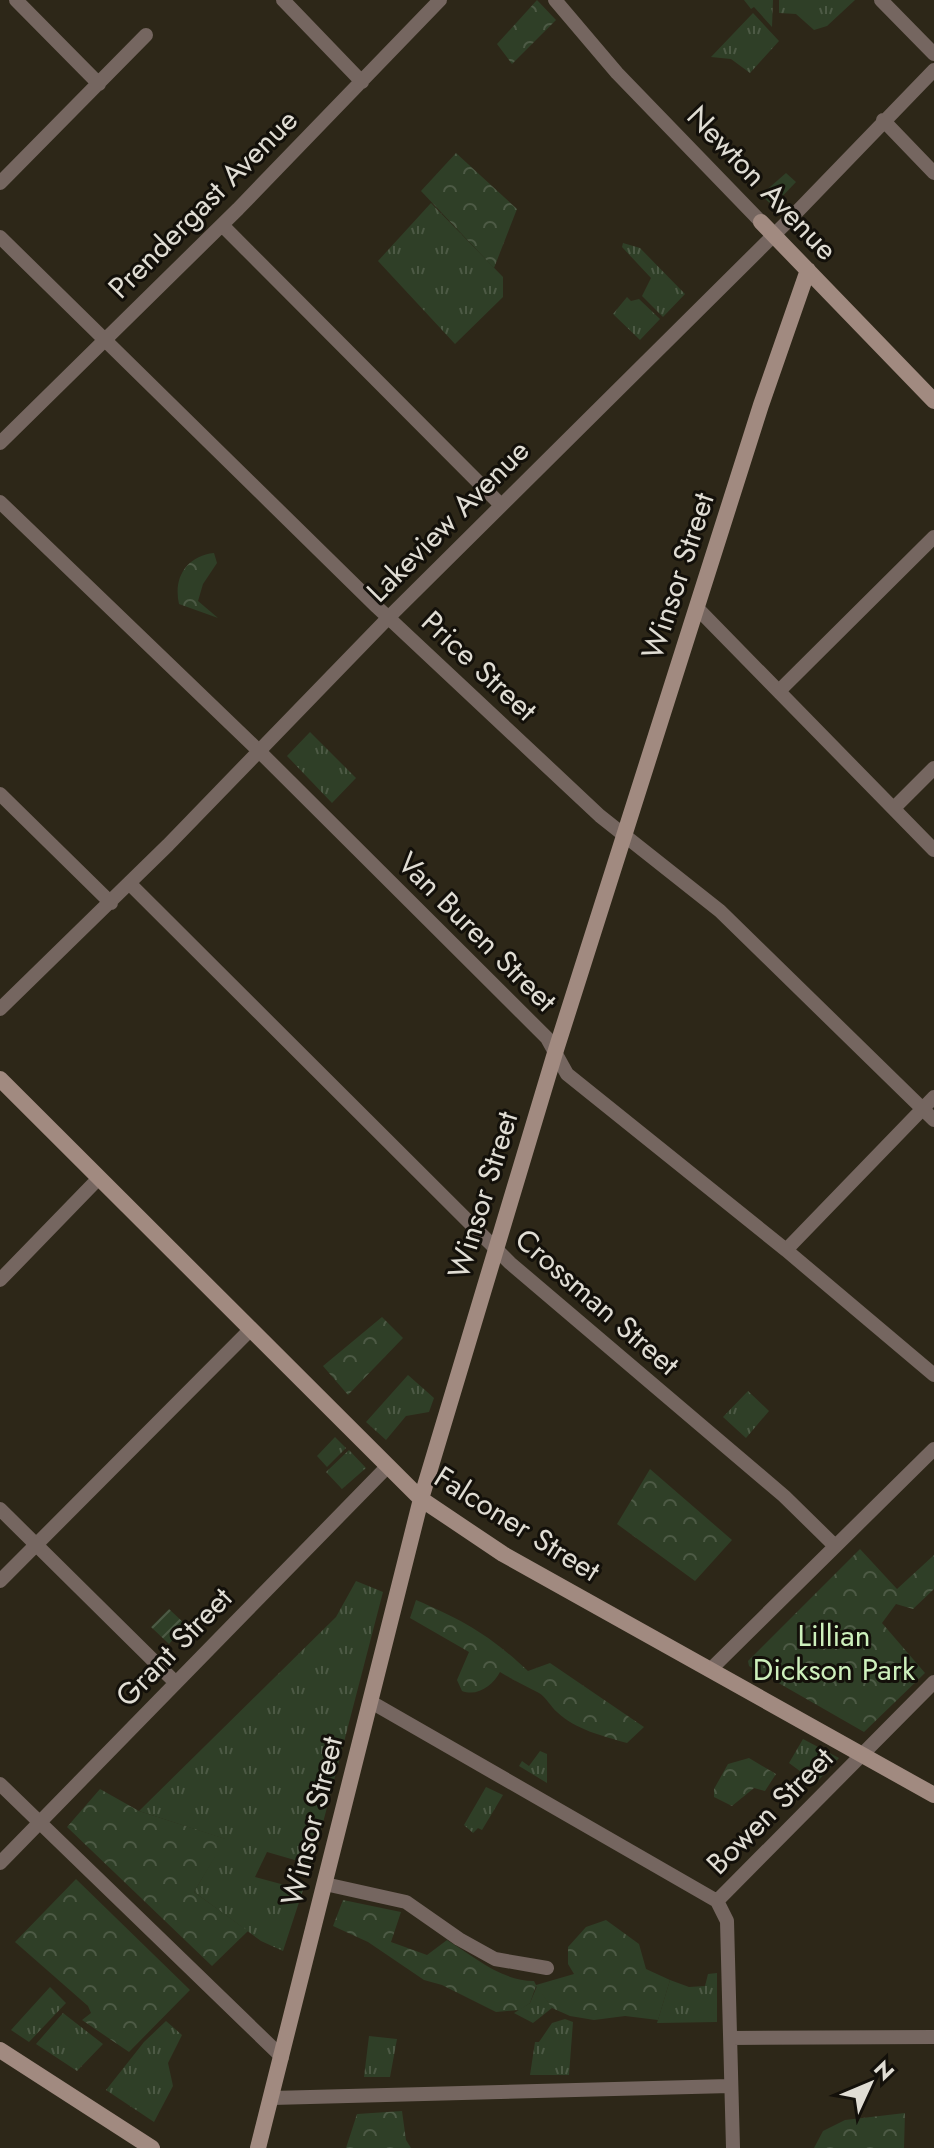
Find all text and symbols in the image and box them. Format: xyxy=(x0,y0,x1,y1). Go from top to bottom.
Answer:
street label: Newton Avenue xyxy=(677,96,847,270)
street label: Prendergast Avenue xyxy=(98,99,307,308)
street label: Lakeview Avenue xyxy=(357,430,539,612)
street label: Winsor Street xyxy=(630,486,725,665)
street label: Price Street xyxy=(412,601,547,731)
street label: Van Buren Street xyxy=(388,842,567,1022)
street label: Winsor Street xyxy=(437,1105,529,1284)
street label: Crossman Street xyxy=(506,1218,689,1386)
street label: Falconer Street xyxy=(426,1455,609,1592)
street label: Grant Street xyxy=(106,1577,242,1716)
park label: Lillian Dickson Park xyxy=(753,1614,916,1691)
street label: Winsor Street xyxy=(270,1731,353,1910)
street label: Bowen Street xyxy=(696,1737,844,1884)
north arrow xyxy=(830,2044,910,2124)
text: N xyxy=(867,2053,902,2088)

